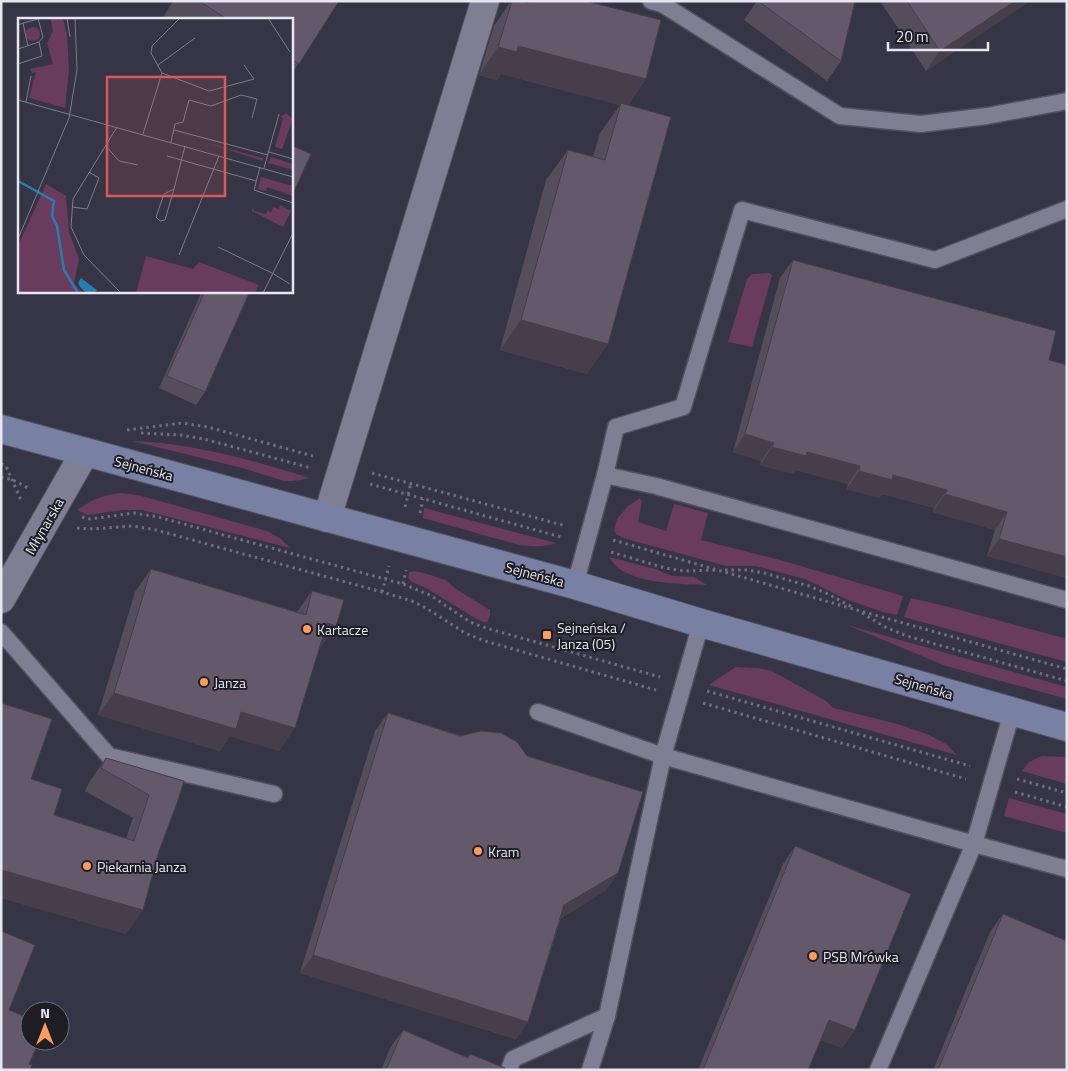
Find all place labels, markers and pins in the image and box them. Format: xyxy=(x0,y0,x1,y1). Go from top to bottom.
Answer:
place label: Sejneńska / Janza (05) xyxy=(557,617,626,654)
place label: Kartacze xyxy=(317,619,368,640)
marker: Kartacze xyxy=(301,623,313,635)
marker: Sejneńska / Janza (05) xyxy=(541,629,553,641)
place label: Janza xyxy=(214,672,246,693)
marker: Janza xyxy=(198,676,210,688)
place label: Kram xyxy=(488,841,520,862)
marker: Kram xyxy=(472,845,484,857)
place label: Piekarnia Janza xyxy=(97,856,187,877)
marker: Piekarnia Janza xyxy=(81,860,93,872)
place label: PSB Mrówka xyxy=(823,946,899,967)
marker: PSB Mrówka xyxy=(807,950,819,962)

